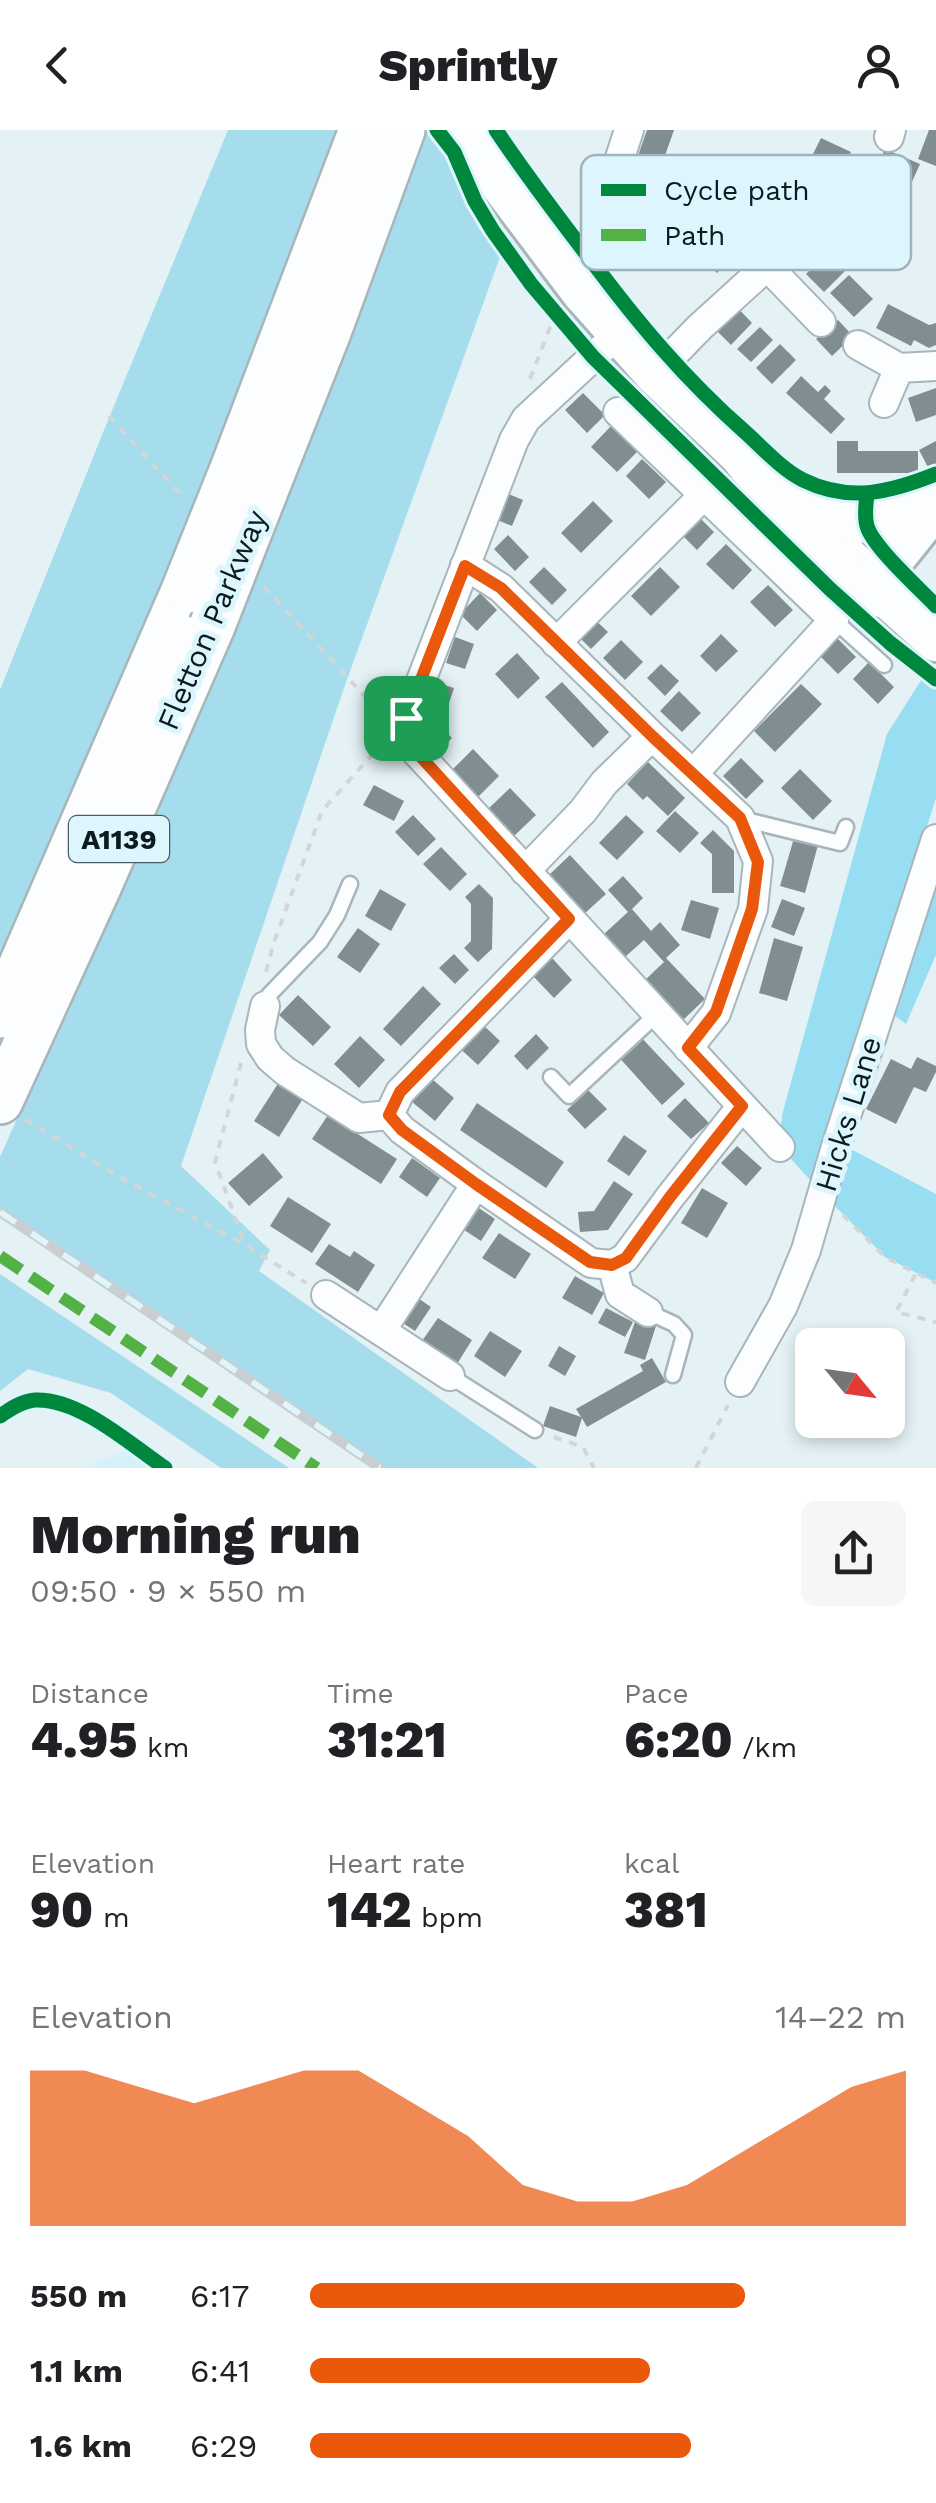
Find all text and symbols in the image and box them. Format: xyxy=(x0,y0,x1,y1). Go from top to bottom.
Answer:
icon: back xyxy=(30,38,85,93)
icon: person xyxy=(851,38,906,93)
text: Sprintly xyxy=(379,39,557,92)
legend xyxy=(581,155,911,270)
text: Cycle path xyxy=(664,174,810,207)
text: Path xyxy=(664,219,725,252)
street label: Fletton Parkway xyxy=(150,504,274,735)
pin xyxy=(364,676,449,761)
icon: arrive xyxy=(379,691,434,746)
road number: A1139 xyxy=(69,816,169,862)
street label: Hicks Lane xyxy=(808,1032,888,1196)
north arrow xyxy=(795,1328,905,1438)
map controls xyxy=(795,1328,905,1438)
button: share xyxy=(801,1501,906,1606)
text: Morning run xyxy=(30,1502,361,1566)
text: 09:50 · 9 × 550 m xyxy=(30,1572,306,1610)
text: Distance xyxy=(30,1677,149,1710)
text: Time xyxy=(327,1677,394,1710)
text: Pace xyxy=(624,1677,689,1710)
text: 4.95 xyxy=(30,1710,137,1769)
text: 31:21 xyxy=(327,1710,447,1769)
text: 6:20 xyxy=(624,1710,733,1769)
text: km xyxy=(137,1731,189,1764)
text: /km xyxy=(733,1731,797,1764)
text: Elevation xyxy=(30,1847,155,1880)
text: Heart rate xyxy=(327,1847,465,1880)
text: kcal xyxy=(624,1847,679,1880)
text: 90 xyxy=(30,1880,93,1939)
text: 142 xyxy=(327,1880,412,1939)
text: 381 xyxy=(624,1880,708,1939)
text: m xyxy=(93,1901,130,1934)
text: bpm xyxy=(412,1901,483,1934)
text: Elevation xyxy=(30,1998,173,2036)
text: 14–22 m xyxy=(775,1998,906,2036)
text: 550 m xyxy=(30,2277,127,2315)
text: 6:17 xyxy=(190,2277,249,2315)
text: 1.1 km xyxy=(30,2352,123,2390)
text: 6:41 xyxy=(190,2352,250,2390)
text: 1.6 km xyxy=(30,2427,132,2465)
text: 6:29 xyxy=(190,2427,257,2465)

